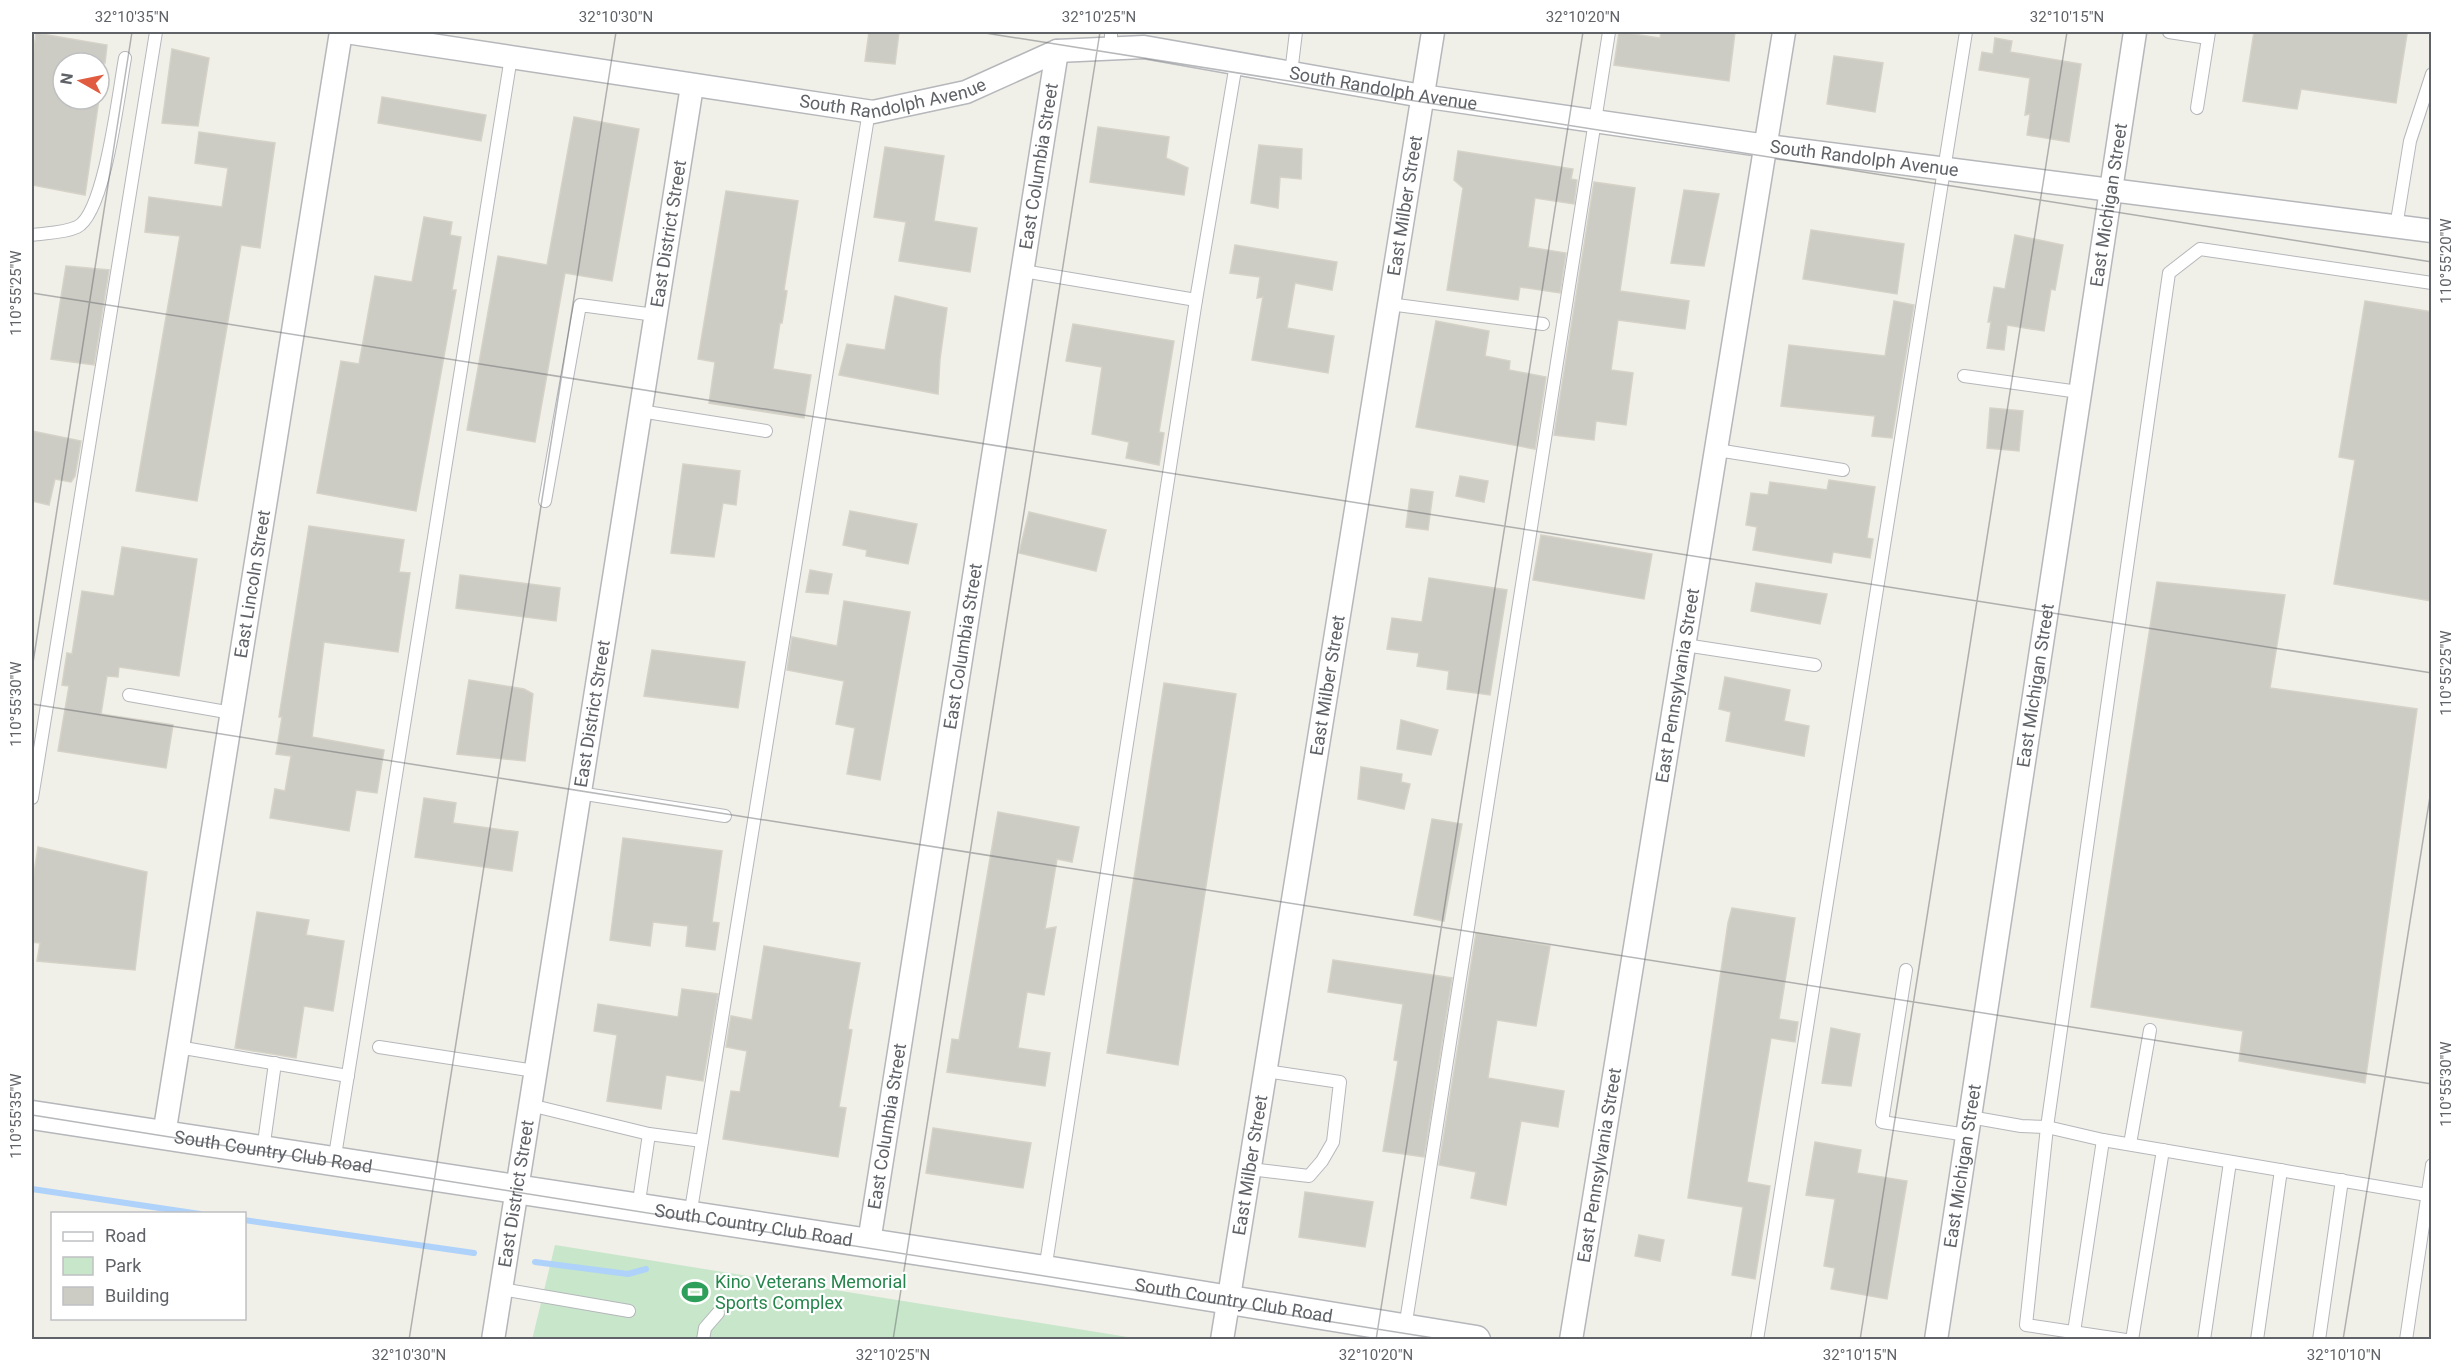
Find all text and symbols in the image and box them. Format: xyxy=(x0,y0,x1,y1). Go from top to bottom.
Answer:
text: 32°10'35"N xyxy=(95,8,169,26)
text: 32°10'30"N xyxy=(579,8,653,26)
text: 32°10'25"N xyxy=(1062,8,1136,26)
text: 32°10'20"N xyxy=(1546,8,1620,26)
text: 32°10'15"N xyxy=(2030,8,2104,26)
north arrow xyxy=(51,51,111,111)
street label: South Randolph Avenue xyxy=(1288,62,1479,114)
text: N xyxy=(56,72,77,86)
street label: South Randolph Avenue xyxy=(798,73,989,122)
street label: East Columbia Street xyxy=(1015,81,1062,251)
street label: East Michigan Street xyxy=(2085,122,2131,288)
street label: East Milber Street xyxy=(1383,134,1426,277)
street label: South Randolph Avenue xyxy=(1769,135,1960,180)
street label: East District Street xyxy=(646,158,690,309)
text: 110°55'20"W xyxy=(2437,218,2455,304)
text: 110°55'25"W xyxy=(7,250,25,336)
street label: East Lincoln Street xyxy=(230,508,274,660)
street label: East Columbia Street xyxy=(939,562,986,731)
street label: East Pennsylvania Street xyxy=(1651,586,1703,785)
street label: East Michigan Street xyxy=(2012,602,2058,769)
street label: East Milber Street xyxy=(1305,614,1349,757)
text: 110°55'25"W xyxy=(2437,630,2455,716)
street label: East District Street xyxy=(570,638,614,789)
text: 110°55'30"W xyxy=(7,661,25,747)
text: 110°55'30"W xyxy=(2437,1041,2455,1127)
street label: East Columbia Street xyxy=(863,1042,910,1211)
street label: East Pennsylvania Street xyxy=(1573,1066,1625,1264)
text: 110°55'35"W xyxy=(7,1073,25,1159)
street label: East Michigan Street xyxy=(1939,1083,1985,1249)
street label: East Milber Street xyxy=(1228,1093,1271,1237)
street label: East District Street xyxy=(494,1118,538,1269)
street label: South Country Club Road xyxy=(173,1126,374,1177)
street label: South Country Club Road xyxy=(653,1199,854,1250)
legend xyxy=(51,1212,246,1320)
text: Road xyxy=(105,1225,146,1246)
text: Park xyxy=(105,1255,142,1276)
place label: Kino Veterans Memorial Sports Complex xyxy=(715,1271,907,1313)
street label: South Country Club Road xyxy=(1133,1274,1334,1327)
sports icon: Kino Veterans Memorial Sports Complex xyxy=(680,1277,710,1307)
text: Building xyxy=(105,1285,169,1306)
text: 32°10'30"N xyxy=(372,1346,446,1364)
text: 32°10'25"N xyxy=(856,1346,930,1364)
text: 32°10'20"N xyxy=(1339,1346,1413,1364)
text: 32°10'15"N xyxy=(1823,1346,1897,1364)
text: 32°10'10"N xyxy=(2307,1346,2381,1364)

